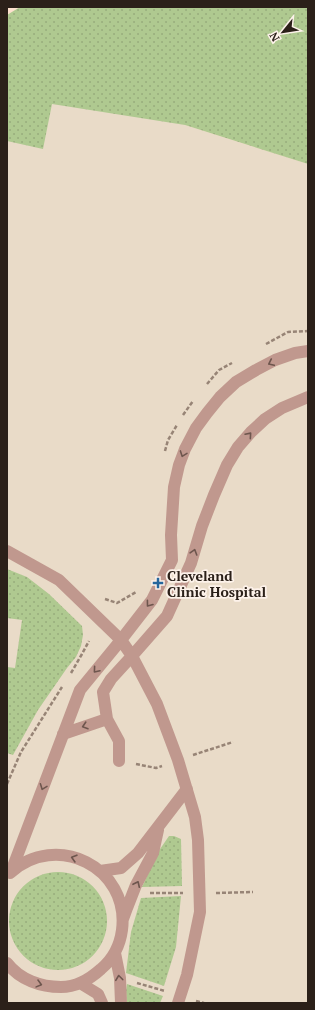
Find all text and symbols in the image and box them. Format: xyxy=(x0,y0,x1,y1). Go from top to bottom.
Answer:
north arrow xyxy=(263,12,303,52)
text: N xyxy=(266,29,282,44)
one-way arrow xyxy=(268,358,275,366)
one-way arrow xyxy=(244,432,251,440)
one-way arrow xyxy=(180,450,188,457)
one-way arrow xyxy=(189,549,198,556)
place label: Cleveland Clinic Hospital xyxy=(167,566,267,601)
marker: Cleveland Clinic Hospital xyxy=(152,577,164,589)
one-way arrow xyxy=(146,600,153,607)
one-way arrow xyxy=(94,666,101,673)
one-way arrow xyxy=(82,722,89,730)
one-way arrow xyxy=(39,784,47,791)
one-way arrow xyxy=(71,854,77,862)
one-way arrow xyxy=(132,881,140,889)
one-way arrow xyxy=(115,975,124,981)
one-way arrow xyxy=(35,979,42,988)

